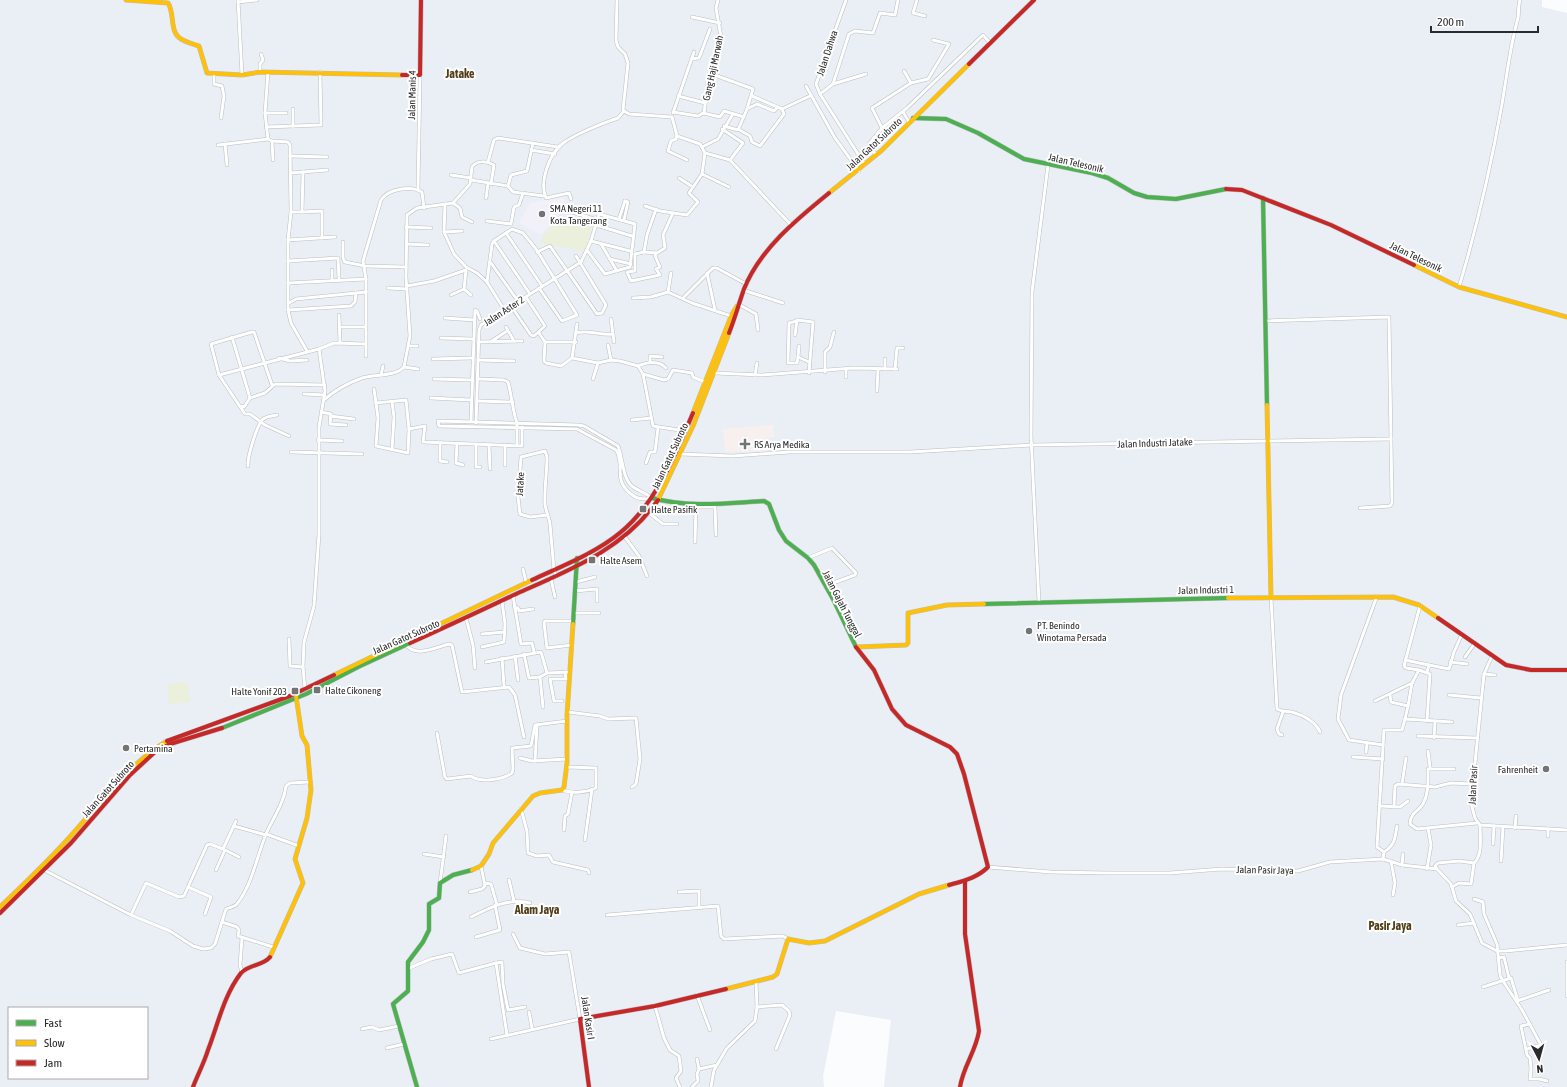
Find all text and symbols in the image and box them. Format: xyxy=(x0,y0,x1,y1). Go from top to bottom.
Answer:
scale bar xyxy=(1431,8,1538,34)
text: 200 m xyxy=(1437,15,1464,29)
street label: Jalan Dahwa xyxy=(815,29,840,77)
street label: Gang Haji Marwah xyxy=(701,34,725,102)
district label: Jatake xyxy=(445,67,475,81)
street label: Jalan Manis 4 xyxy=(406,70,418,120)
street label: Jalan Gatot Subroto xyxy=(844,115,904,173)
street label: Jalan Telesonik xyxy=(1047,151,1105,175)
place label: SMA Negeri 11 Kota Tangerang xyxy=(550,203,607,226)
marker: SMA Negeri 11 Kota Tangerang xyxy=(537,209,547,219)
street label: Jalan Telesonik xyxy=(1388,240,1444,275)
street label: Jalan Aster 2 xyxy=(482,294,527,328)
street label: Jalan Gatot Subroto xyxy=(650,421,690,491)
street label: Jalan Industri Jatake xyxy=(1117,436,1193,450)
marker: RS Arya Medika xyxy=(739,438,751,450)
place label: RS Arya Medika xyxy=(754,439,810,450)
street label: Jatake xyxy=(514,471,526,496)
marker: Halte Pasifik xyxy=(638,504,648,514)
place label: Halte Pasifik xyxy=(651,504,698,515)
marker: Halte Asem xyxy=(587,555,597,565)
place label: Halte Asem xyxy=(600,555,642,566)
street label: Jalan Gajah Tunggal xyxy=(820,569,864,640)
street label: Jalan Industri 1 xyxy=(1178,584,1234,596)
street label: Jalan Gatot Subroto xyxy=(371,617,441,657)
place label: PT. Benindo Winotama Persada xyxy=(1037,620,1107,643)
marker: PT. Benindo Winotama Persada xyxy=(1024,626,1034,636)
marker: Halte Cikoneng xyxy=(312,685,322,695)
place label: Halte Cikoneng xyxy=(325,685,382,696)
place label: Halte Yonif 203 xyxy=(231,686,287,697)
marker: Halte Yonif 203 xyxy=(290,686,300,696)
marker: Pertamina xyxy=(121,743,131,753)
place label: Pertamina xyxy=(134,743,173,754)
street label: Jalan Gatot Subroto xyxy=(80,758,136,819)
street label: Jalan Pasir xyxy=(1466,764,1480,805)
place label: Fahrenheit xyxy=(1498,764,1538,775)
marker: Fahrenheit xyxy=(1541,764,1551,774)
street label: Jalan Pasir Jaya xyxy=(1236,864,1294,876)
district label: Alam Jaya xyxy=(514,903,560,917)
district label: Pasir Jaya xyxy=(1368,919,1412,933)
street label: Jalan Kasir I xyxy=(579,996,597,1040)
legend xyxy=(8,1007,148,1079)
text: Fast xyxy=(44,1016,62,1030)
text: Slow xyxy=(44,1036,65,1050)
north arrow xyxy=(1519,1039,1559,1079)
text: Jam xyxy=(44,1056,62,1070)
text: N xyxy=(1536,1063,1544,1075)

